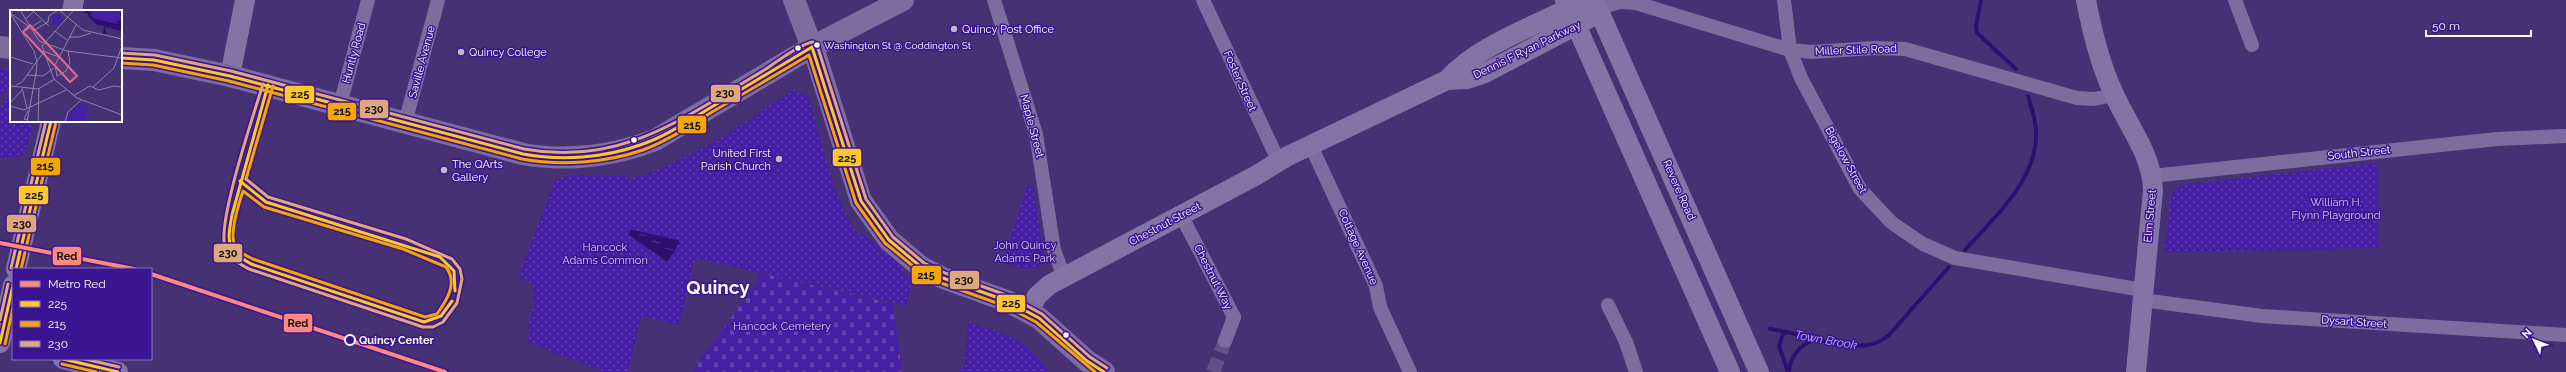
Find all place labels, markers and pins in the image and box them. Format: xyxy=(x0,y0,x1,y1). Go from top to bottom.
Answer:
place label: Quincy Post Office xyxy=(962,23,1054,36)
marker: Quincy Post Office xyxy=(949,24,959,34)
marker: Washington St @ Coddington St xyxy=(812,40,822,50)
place label: Washington St @ Coddington St xyxy=(824,40,972,51)
unlabelled marker xyxy=(793,43,803,53)
place label: Quincy College xyxy=(469,46,547,59)
marker: Quincy College xyxy=(456,47,466,57)
unlabelled marker xyxy=(629,135,639,145)
place label: United First Parish Church xyxy=(701,147,771,173)
marker: United First Parish Church xyxy=(774,154,784,164)
place label: The QArts Gallery xyxy=(452,158,503,184)
marker: The QArts Gallery xyxy=(439,165,449,175)
unlabelled marker xyxy=(1061,330,1071,340)
marker: Quincy Center xyxy=(344,334,356,346)
place label: Quincy Center xyxy=(359,334,435,347)

